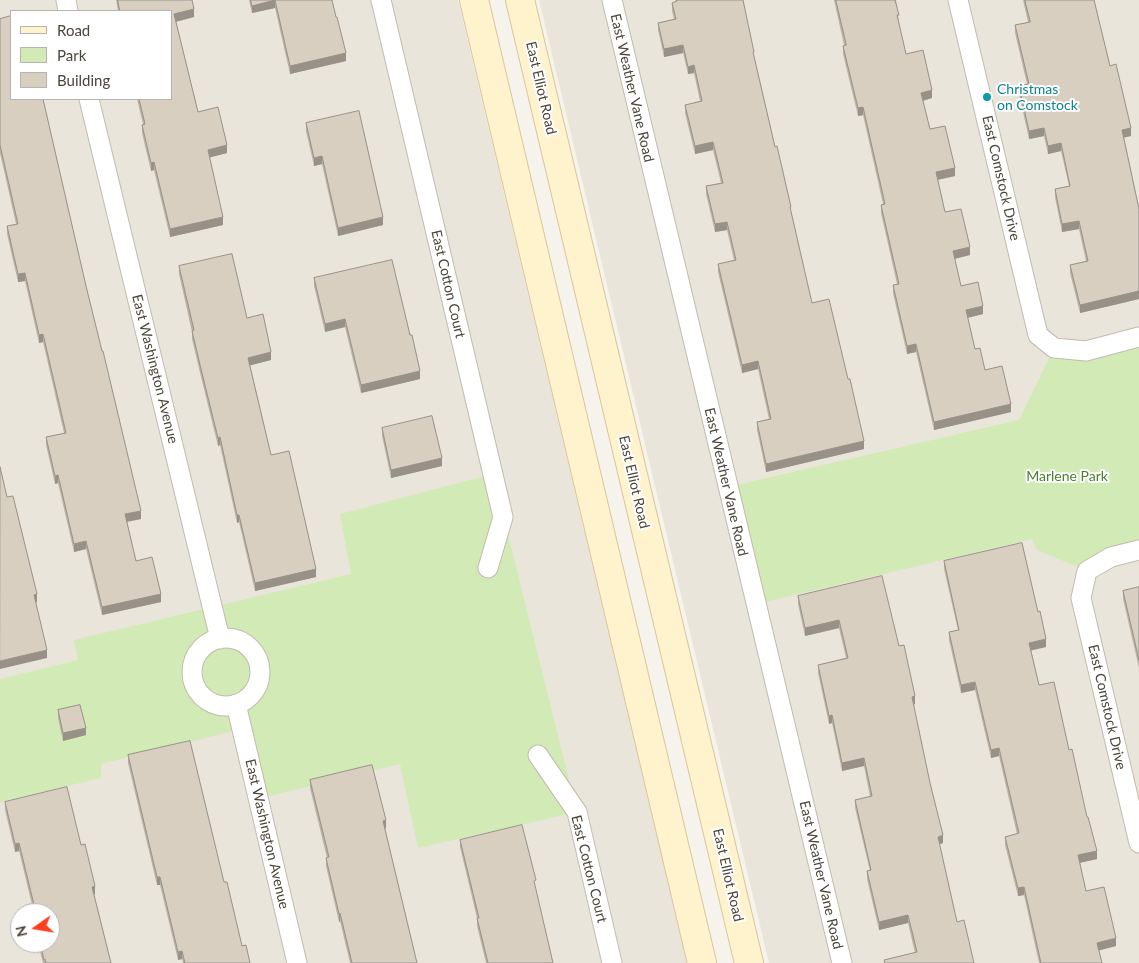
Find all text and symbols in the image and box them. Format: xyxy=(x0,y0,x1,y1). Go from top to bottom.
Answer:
legend xyxy=(10,10,172,100)
street label: East Weather Vane Road xyxy=(607,12,657,164)
text: Road xyxy=(57,21,90,39)
street label: East Elliot Road xyxy=(522,40,560,136)
text: Park xyxy=(57,46,86,64)
text: Building xyxy=(57,71,110,89)
place label: Christmas on Comstock xyxy=(997,81,1078,114)
marker: Christmas on Comstock xyxy=(981,91,993,103)
street label: East Comstock Drive xyxy=(978,114,1024,242)
street label: East Cotton Court xyxy=(427,228,469,340)
street label: East Washington Avenue xyxy=(128,293,182,445)
street label: East Weather Vane Road xyxy=(701,406,751,558)
street label: East Elliot Road xyxy=(615,434,653,530)
park label: Marlene Park xyxy=(1026,468,1108,484)
street label: East Comstock Drive xyxy=(1084,643,1130,771)
street label: East Washington Avenue xyxy=(242,757,292,911)
street label: East Weather Vane Road xyxy=(796,799,846,951)
street label: East Cotton Court xyxy=(567,813,611,925)
street label: East Elliot Road xyxy=(709,827,747,923)
north arrow xyxy=(10,903,60,953)
text: N xyxy=(11,924,30,938)

